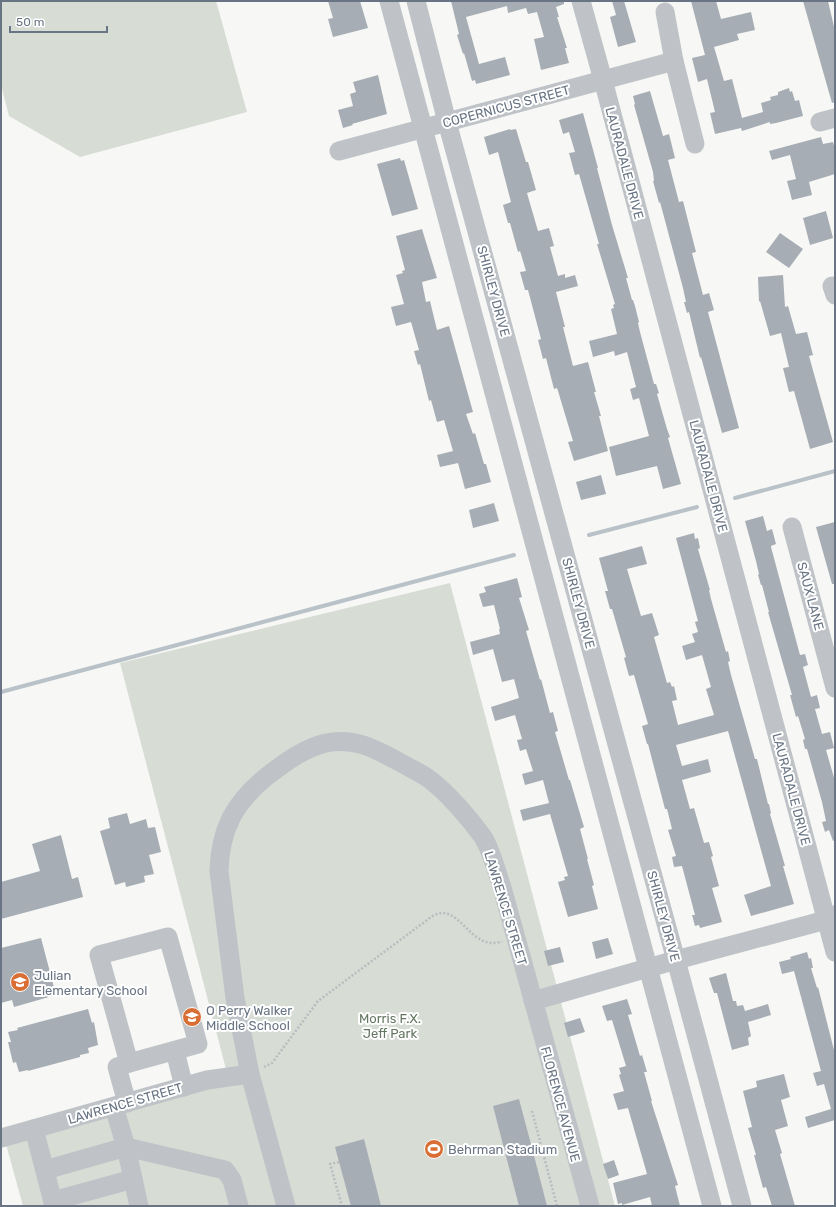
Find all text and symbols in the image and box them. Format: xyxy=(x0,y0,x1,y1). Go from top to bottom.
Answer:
scale bar xyxy=(10,8,107,34)
text: 50 m xyxy=(16,15,44,29)
street label: COPERNICUS STREET xyxy=(441,82,572,131)
street label: LAURADALE DRIVE xyxy=(602,105,647,221)
street label: SHIRLEY DRIVE xyxy=(474,244,513,338)
street label: LAURADALE DRIVE xyxy=(686,418,731,534)
street label: SHIRLEY DRIVE xyxy=(559,556,598,650)
street label: SAUX LANE xyxy=(794,560,827,632)
street label: LAURADALE DRIVE xyxy=(769,731,814,847)
street label: LAWRENCE STREET xyxy=(481,849,530,967)
street label: SHIRLEY DRIVE xyxy=(644,869,683,963)
place label: Julian Elementary School xyxy=(34,968,147,998)
school or university icon: Julian Elementary School xyxy=(9,971,31,993)
place label: O Perry Walker Middle School xyxy=(206,1003,292,1033)
school or university icon: O Perry Walker Middle School xyxy=(181,1006,203,1028)
park label: Morris F.X. Jeff Park xyxy=(359,1011,421,1041)
street label: FLORENCE AVENUE xyxy=(538,1045,583,1164)
street label: LAWRENCE STREET xyxy=(66,1080,185,1127)
sports icon: Behrman Stadium xyxy=(423,1138,445,1160)
place label: Behrman Stadium xyxy=(448,1142,557,1157)

